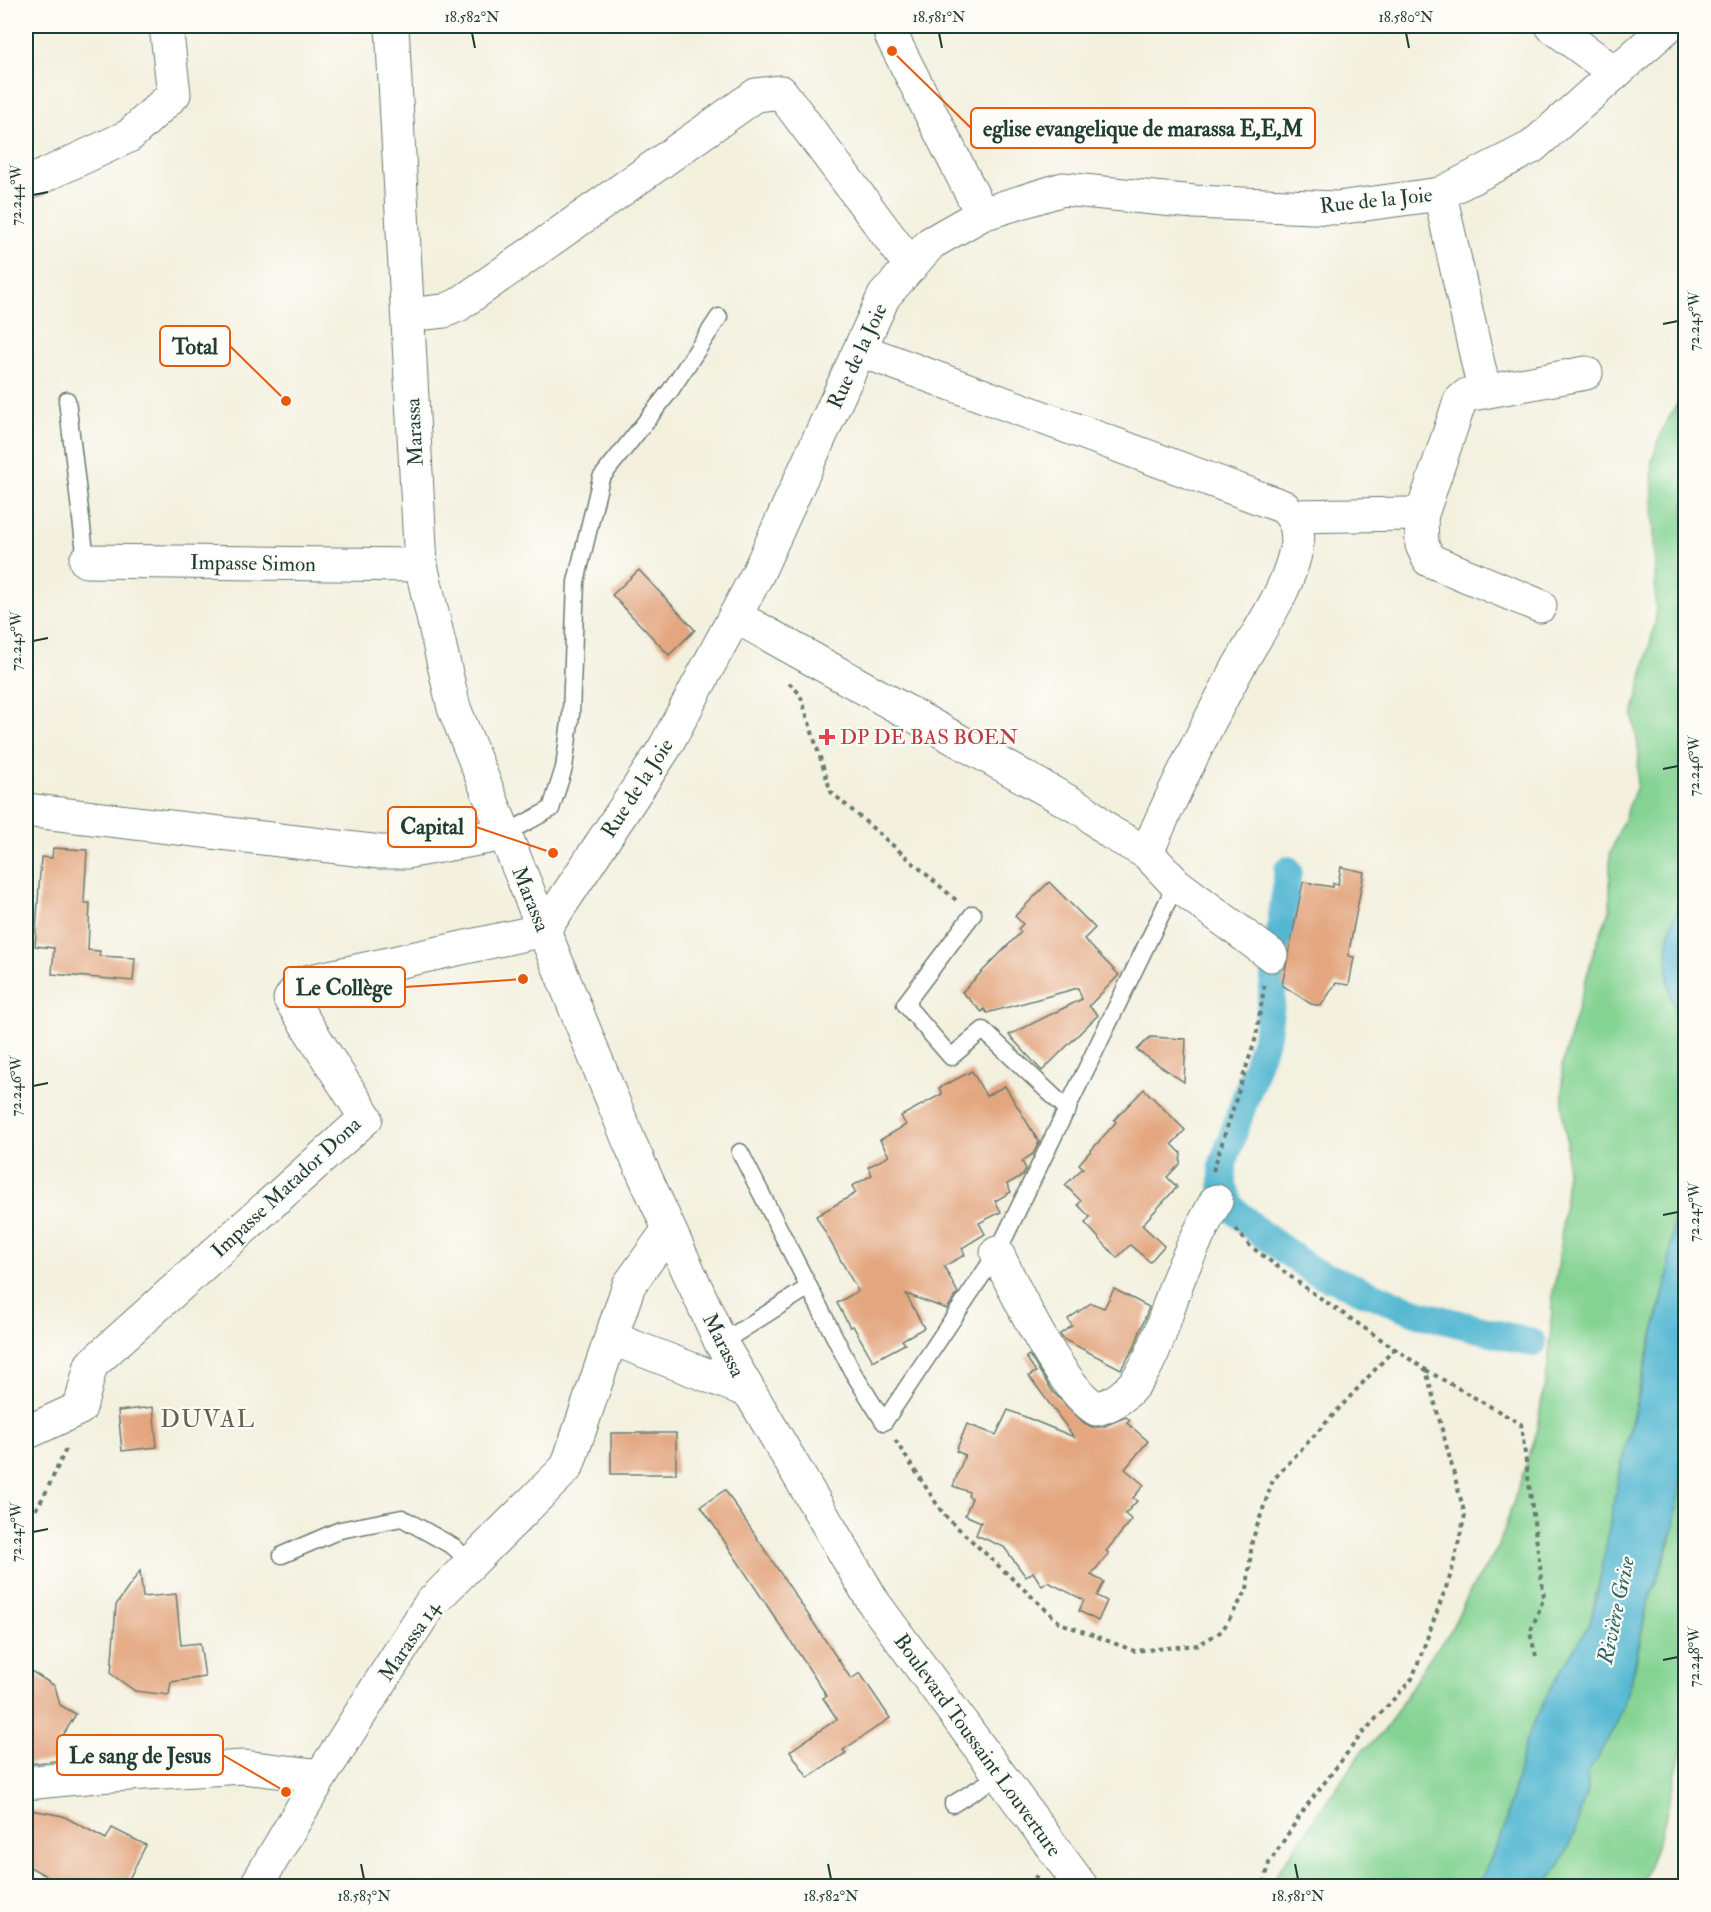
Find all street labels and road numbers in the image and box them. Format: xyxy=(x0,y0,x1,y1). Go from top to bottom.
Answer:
street label: Rue de la Joie xyxy=(1318,181,1434,220)
street label: Rue de la Joie xyxy=(821,299,894,413)
street label: Marassa xyxy=(399,397,430,467)
street label: Impasse Simon xyxy=(190,549,316,578)
street label: Rue de la Joie xyxy=(595,733,680,843)
street label: Marassa xyxy=(505,862,556,936)
street label: Impasse Matador Dona xyxy=(206,1111,367,1264)
street label: Marassa xyxy=(696,1309,751,1382)
street label: Marassa 14 xyxy=(373,1594,447,1687)
street label: Boulevard Toussaint Louverture xyxy=(888,1628,1068,1862)

